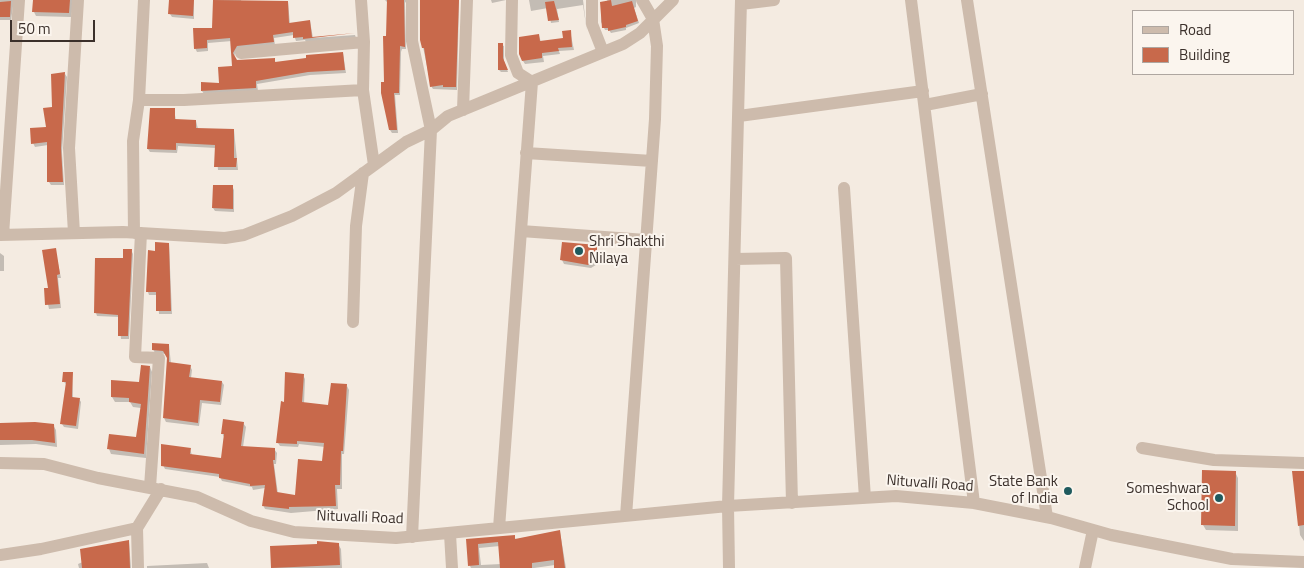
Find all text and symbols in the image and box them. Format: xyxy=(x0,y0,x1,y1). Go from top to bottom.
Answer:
scale bar xyxy=(12,10,98,42)
legend xyxy=(1132,10,1294,75)
text: 50 m xyxy=(18,17,51,40)
text: Road xyxy=(1179,18,1211,41)
text: Building xyxy=(1179,43,1230,66)
place label: Shri Shakthi Nilaya xyxy=(589,233,664,268)
marker: Shri Shakthi Nilaya xyxy=(573,245,585,257)
street label: Nituvalli Road xyxy=(886,472,974,496)
place label: State Bank of India xyxy=(989,473,1058,508)
place label: Someshwara School xyxy=(1126,480,1209,515)
marker: State Bank of India xyxy=(1062,485,1074,497)
marker: Someshwara School xyxy=(1213,492,1225,504)
street label: Nituvalli Road xyxy=(316,507,404,529)

